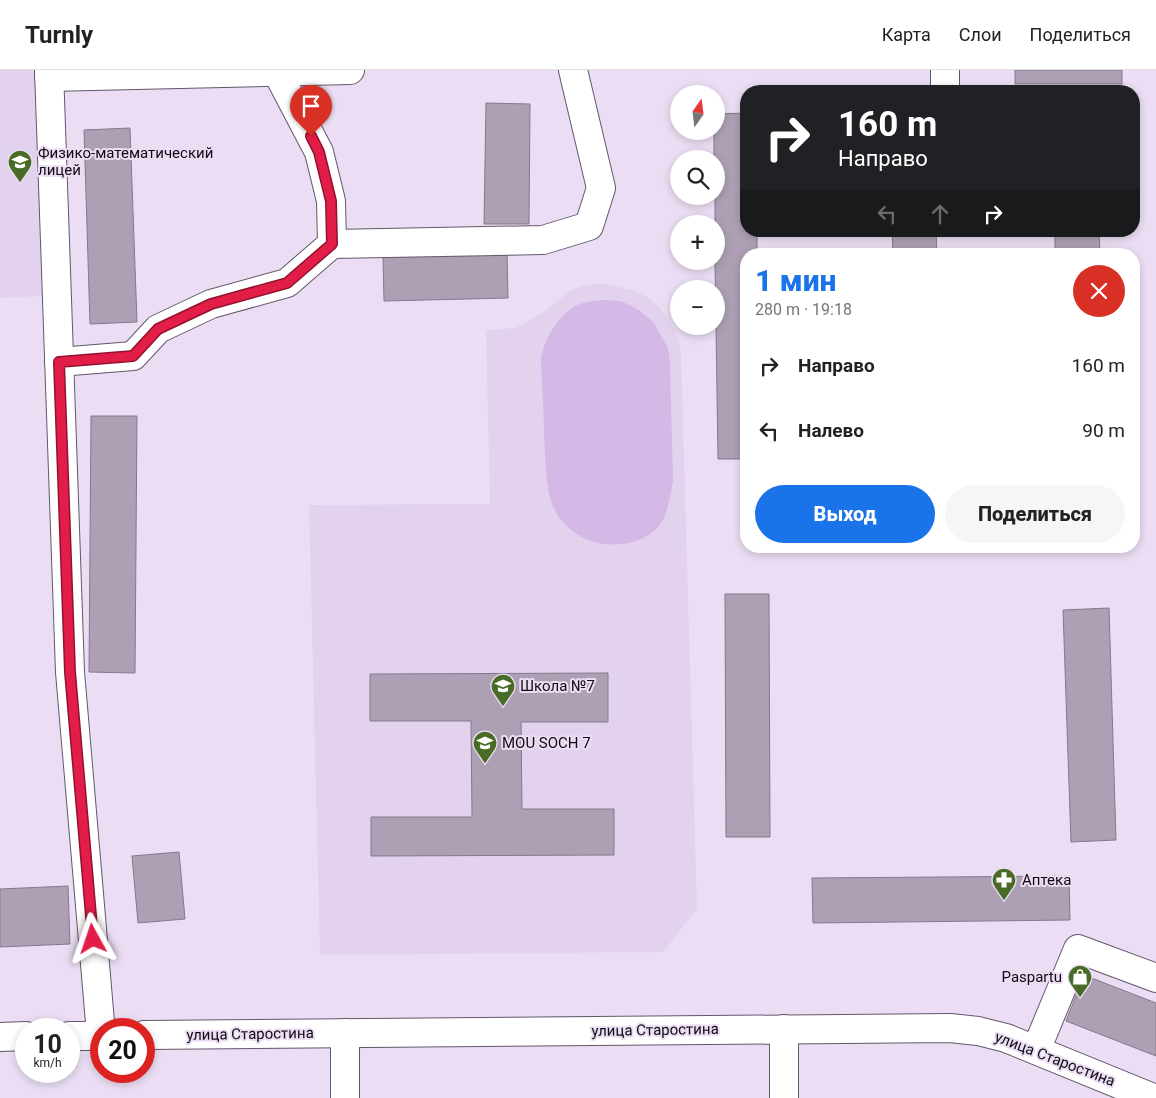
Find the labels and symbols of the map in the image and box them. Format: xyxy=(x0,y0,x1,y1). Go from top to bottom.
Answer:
pin xyxy=(290,85,332,136)
north arrow xyxy=(670,85,725,140)
place label: Физико-математический лицей xyxy=(38,144,213,179)
school or university icon: Физико-математический лицей xyxy=(7,149,33,183)
school or university icon: Школа №7 xyxy=(490,673,516,707)
place label: Школа №7 xyxy=(520,677,595,695)
school or university icon: MOU SOCH 7 xyxy=(472,730,498,764)
place label: MOU SOCH 7 xyxy=(502,734,591,752)
pharmacy icon: Аптека xyxy=(991,867,1017,901)
place label: Аптека xyxy=(1022,871,1071,889)
position arrow xyxy=(66,912,118,964)
shop icon: Paspartu xyxy=(1067,964,1093,998)
place label: Paspartu xyxy=(1002,968,1062,986)
speed limit sign: 20 xyxy=(90,1018,155,1083)
street label: улица Старостина xyxy=(591,1020,719,1040)
street label: улица Старостина xyxy=(186,1024,314,1044)
street label: улица Старостина xyxy=(992,1028,1118,1090)

